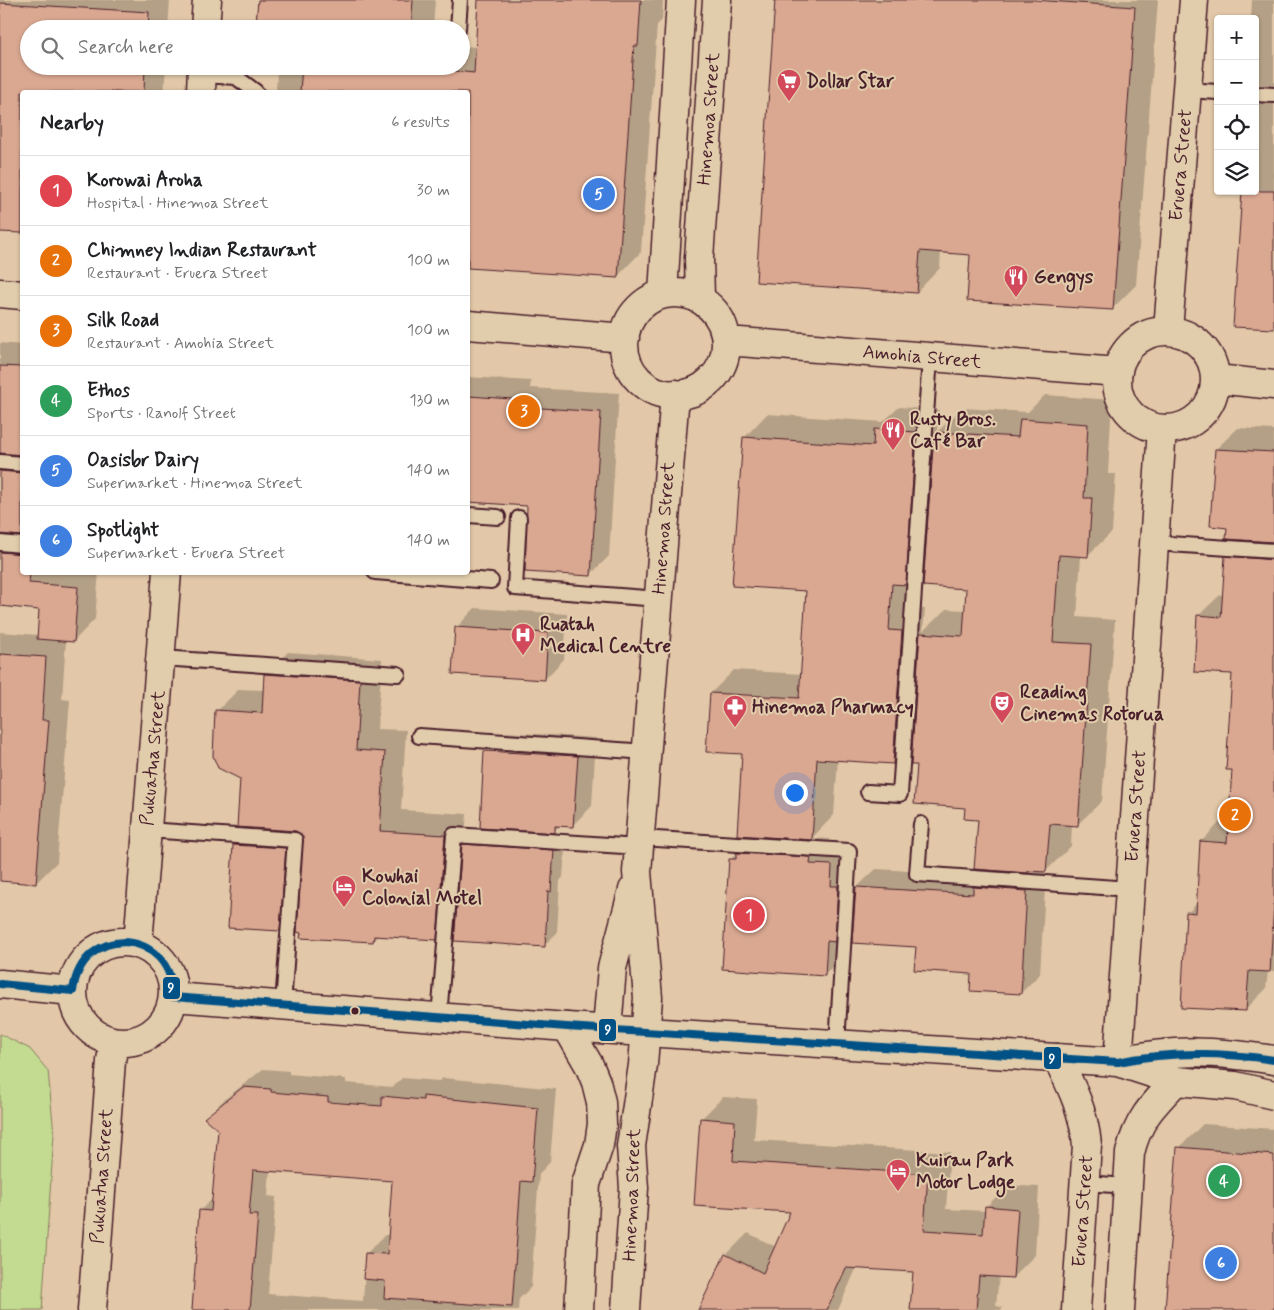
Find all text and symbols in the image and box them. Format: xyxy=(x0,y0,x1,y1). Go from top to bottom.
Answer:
map controls xyxy=(1214,15,1259,195)
button: + xyxy=(1214,15,1259,60)
search box xyxy=(20,20,470,75)
icon: search xyxy=(38,34,66,62)
text: Search here xyxy=(78,35,174,60)
street label: Hinemoa Street xyxy=(692,52,726,186)
button: − xyxy=(1214,60,1259,105)
supermarket icon: Dollar Star xyxy=(776,68,802,102)
place label: Dollar Star xyxy=(806,69,894,94)
button: locate xyxy=(1214,105,1259,150)
street label: Eruera Street xyxy=(1164,108,1198,222)
text: Nearby xyxy=(40,109,104,137)
text: 6 results xyxy=(391,112,450,133)
button: layers xyxy=(1214,150,1259,195)
text: Korowai Aroha xyxy=(87,168,203,193)
pin: 5 xyxy=(583,175,615,213)
text: 1 xyxy=(52,180,60,201)
text: 30 m xyxy=(417,180,450,201)
text: Hospital · Hinemoa Street xyxy=(87,193,269,214)
text: Chimney Indian Restaurant xyxy=(87,238,317,263)
text: 2 xyxy=(52,250,60,271)
text: 100 m xyxy=(407,250,450,271)
text: Restaurant · Eruera Street xyxy=(87,263,268,284)
restaurant icon: Gengys xyxy=(1003,264,1029,298)
place label: Gengys xyxy=(1034,265,1094,293)
text: Silk Road xyxy=(87,308,159,333)
text: 3 xyxy=(52,320,60,341)
text: 100 m xyxy=(407,320,450,341)
text: Restaurant · Amohia Street xyxy=(87,333,274,354)
street label: Amohia Street xyxy=(862,339,982,375)
text: Ethos xyxy=(87,378,130,403)
text: 4 xyxy=(51,390,61,411)
text: 130 m xyxy=(409,390,450,411)
pin: 3 xyxy=(508,392,540,430)
text: Sports · Ranolf Street xyxy=(87,403,236,424)
place label: Rusty Bros. Café Bar xyxy=(910,407,996,454)
restaurant icon: Rusty Bros. Café Bar xyxy=(880,417,906,451)
text: Oasisbr Dairy xyxy=(87,448,199,473)
text: 5 xyxy=(51,460,61,481)
text: 140 m xyxy=(406,460,450,481)
street label: Hinemoa Street xyxy=(647,461,681,595)
text: Supermarket · Hinemoa Street xyxy=(87,473,303,494)
text: Spotlight xyxy=(87,518,159,543)
text: 6 xyxy=(52,530,60,551)
text: 140 m xyxy=(406,530,450,551)
text: Supermarket · Eruera Street xyxy=(87,543,285,564)
place label: Ruatah Medical Centre xyxy=(540,612,671,659)
hospital icon: Ruatah Medical Centre xyxy=(510,622,536,656)
place label: Reading Cinemas Rotorua xyxy=(1020,680,1164,727)
street label: Pukuatua Street xyxy=(135,689,171,827)
theatre icon: Reading Cinemas Rotorua xyxy=(989,690,1015,724)
pharmacy icon: Hinemoa Pharmacy xyxy=(722,694,748,728)
place label: Hinemoa Pharmacy xyxy=(752,695,914,720)
street label: Eruera Street xyxy=(1120,749,1152,863)
your location xyxy=(782,780,808,806)
pin: 2 xyxy=(1219,796,1251,834)
place label: Kowhai Colonial Motel xyxy=(362,864,482,911)
hotel icon: Kowhai Colonial Motel xyxy=(331,874,357,908)
pin: 1 xyxy=(733,896,765,934)
line badge: 9 xyxy=(162,976,181,1000)
text: 9 xyxy=(168,979,175,997)
unlabelled marker xyxy=(350,1006,360,1016)
line badge: 9 xyxy=(598,1018,617,1042)
text: 9 xyxy=(605,1021,612,1039)
line badge: 9 xyxy=(1043,1046,1062,1070)
text: 9 xyxy=(1049,1050,1056,1068)
street label: Pukuatua Street xyxy=(85,1107,119,1245)
street label: Hinemoa Street xyxy=(617,1128,647,1262)
place label: Kuirau Park Motor Lodge xyxy=(916,1148,1016,1198)
street label: Eruera Street xyxy=(1067,1154,1099,1268)
hotel icon: Kuirau Park Motor Lodge xyxy=(885,1158,911,1192)
pin: 4 xyxy=(1208,1162,1240,1200)
pin: 6 xyxy=(1205,1244,1237,1282)

